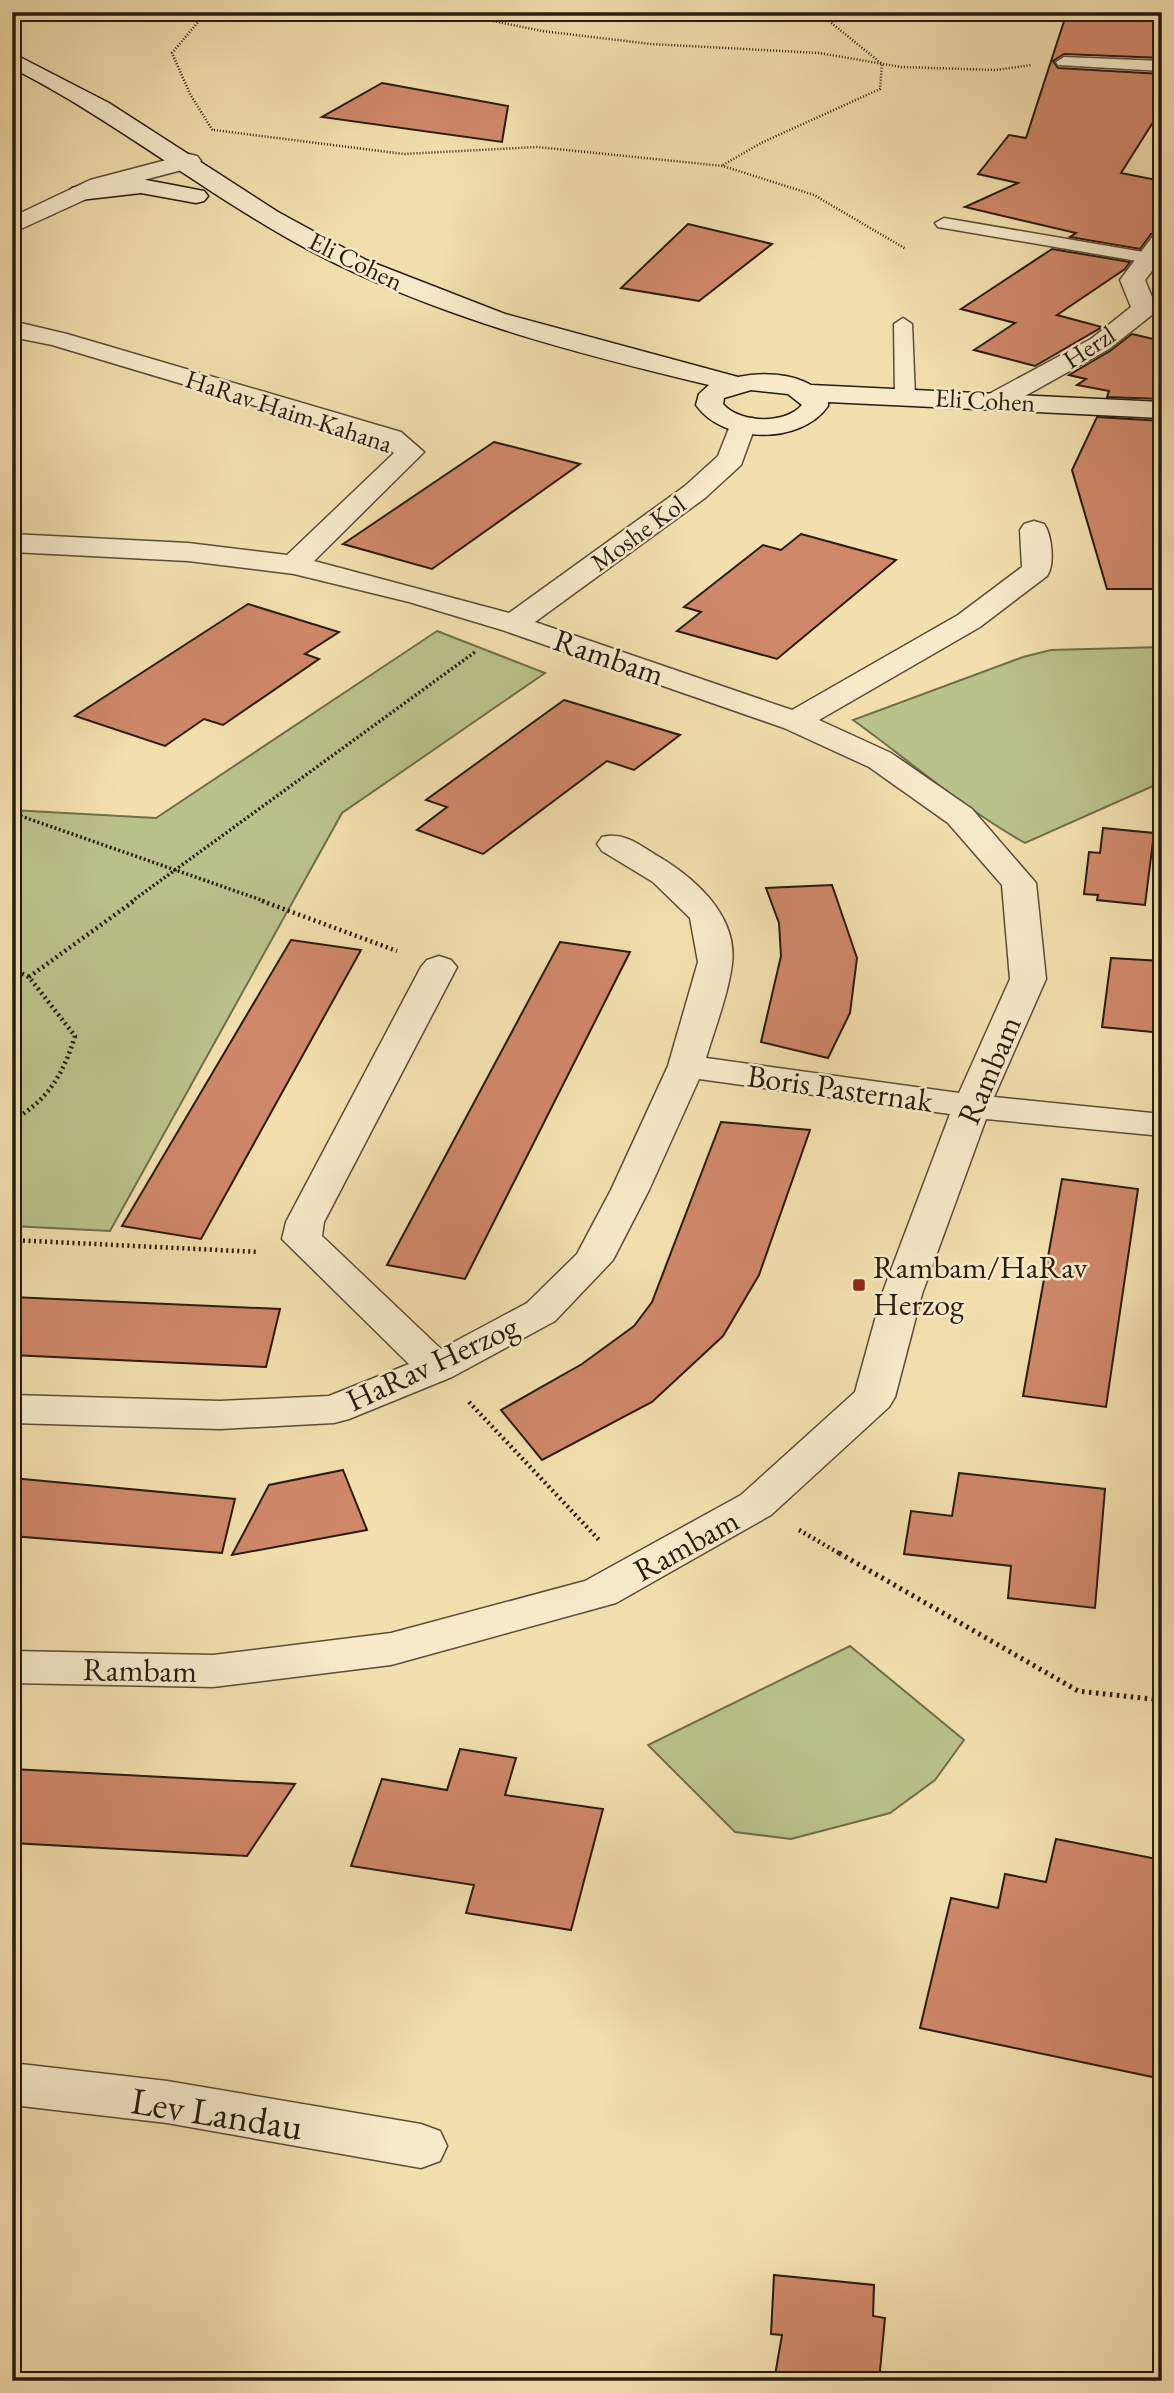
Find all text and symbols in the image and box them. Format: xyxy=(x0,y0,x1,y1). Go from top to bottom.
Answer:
street label: Eli Cohen xyxy=(303,224,409,298)
street label: Herzl xyxy=(1056,318,1122,376)
street label: HaRav Haim Kahana xyxy=(181,362,397,461)
street label: Eli Cohen xyxy=(934,380,1036,420)
street label: Moshe Kol xyxy=(584,487,692,579)
street label: Rambam xyxy=(548,619,670,695)
street label: Rambam xyxy=(947,1009,1031,1131)
street label: Boris Pasternak xyxy=(745,1054,936,1122)
place label: Rambam/HaRav Herzog xyxy=(873,1246,1088,1325)
marker: Rambam/HaRav Herzog xyxy=(851,1277,867,1293)
street label: HaRav Herzog xyxy=(339,1304,526,1421)
street label: Rambam xyxy=(626,1499,746,1591)
street label: Rambam xyxy=(83,1648,197,1692)
street label: Lev Landau xyxy=(128,2075,306,2151)

